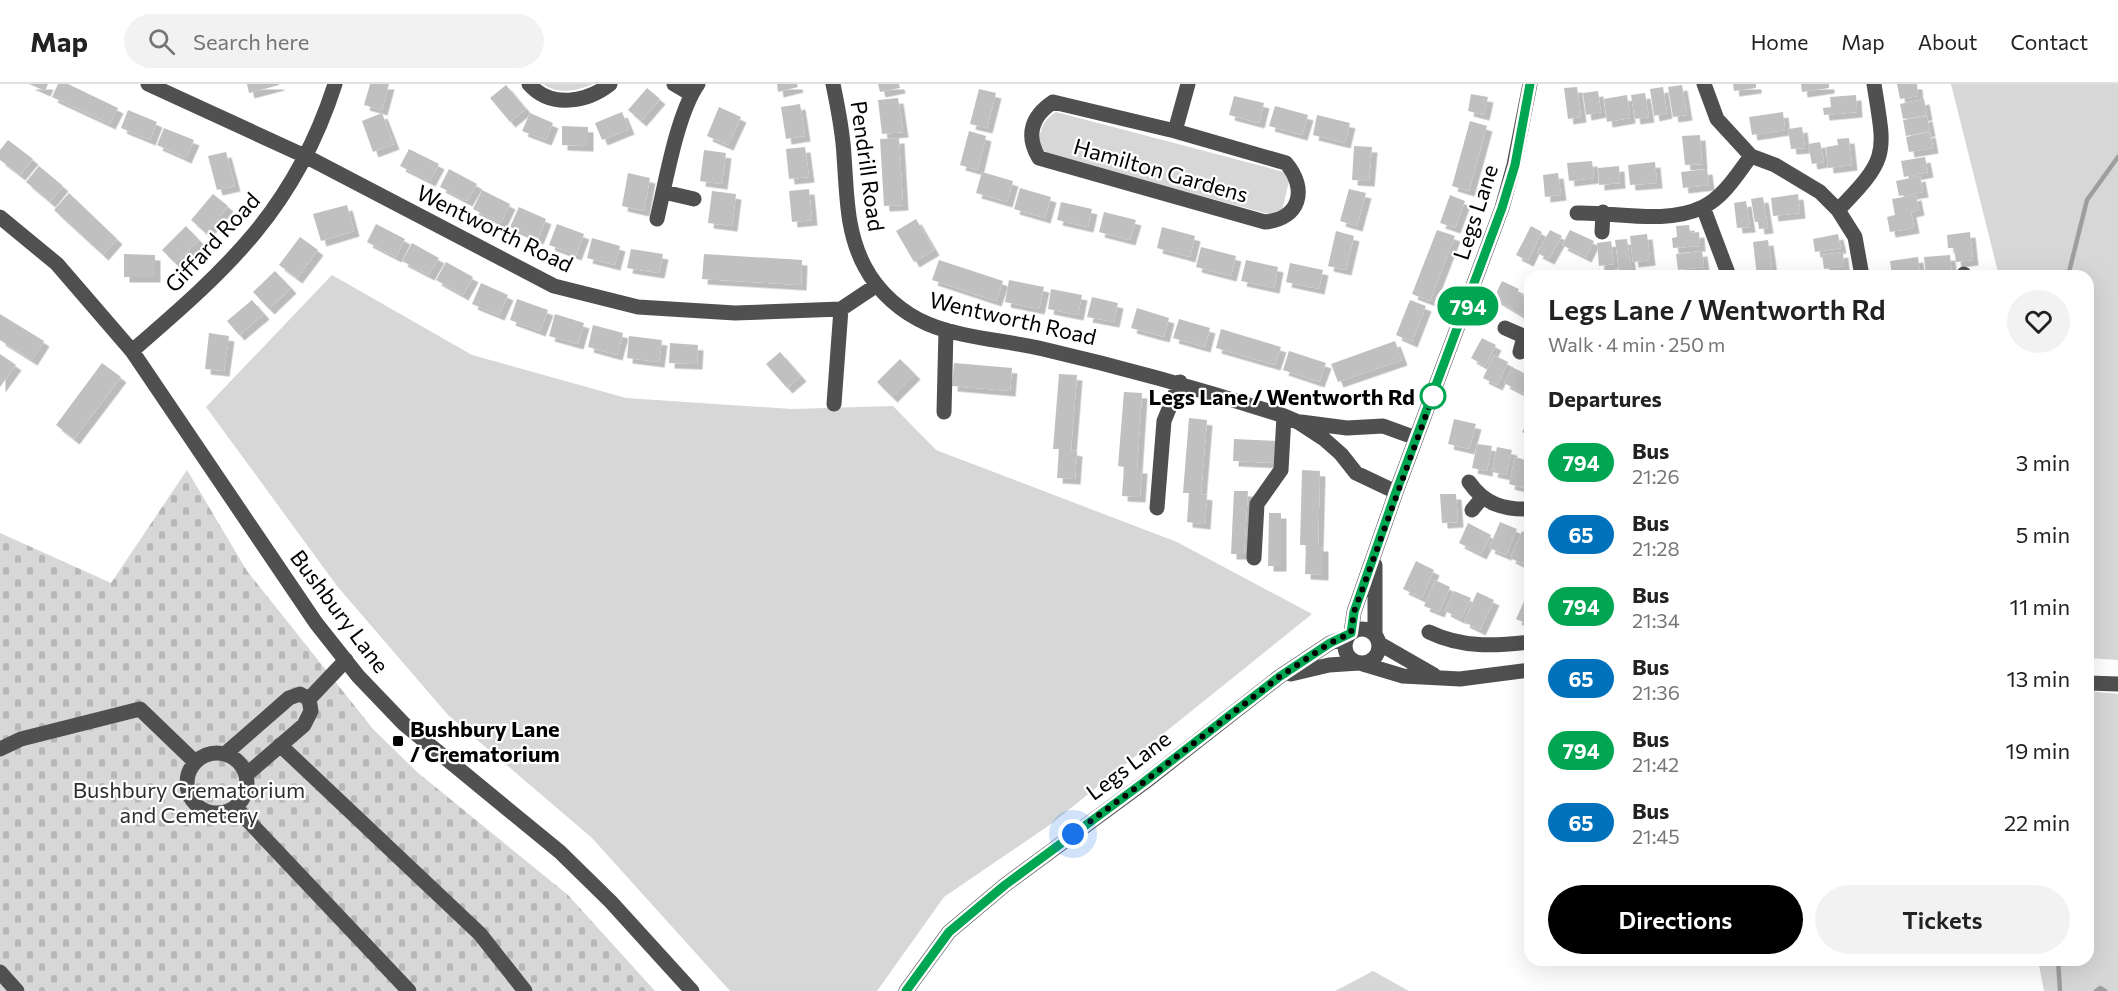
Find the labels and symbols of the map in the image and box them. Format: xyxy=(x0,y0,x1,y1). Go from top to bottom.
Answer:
street label: Pendrill Road xyxy=(845,99,891,233)
street label: Hamilton Gardens xyxy=(1071,132,1251,208)
street label: Legs Lane xyxy=(1447,161,1503,263)
street label: Wentworth Road xyxy=(412,178,578,278)
street label: Giffard Road xyxy=(159,186,265,298)
street label: Wentworth Road xyxy=(927,286,1099,350)
line badge: 794 xyxy=(1434,286,1502,326)
place label: Legs Lane / Wentworth Rd xyxy=(1148,383,1415,410)
marker: Legs Lane / Wentworth Rd xyxy=(1420,383,1446,409)
street label: Bushbury Lane xyxy=(285,544,395,678)
place label: Bushbury Lane / Crematorium xyxy=(410,715,560,767)
street label: Legs Lane xyxy=(1080,725,1176,805)
marker: Bushbury Lane / Crematorium xyxy=(391,734,405,748)
park label: Bushbury Crematorium and Cemetery xyxy=(73,776,305,828)
your location xyxy=(1058,819,1088,849)

